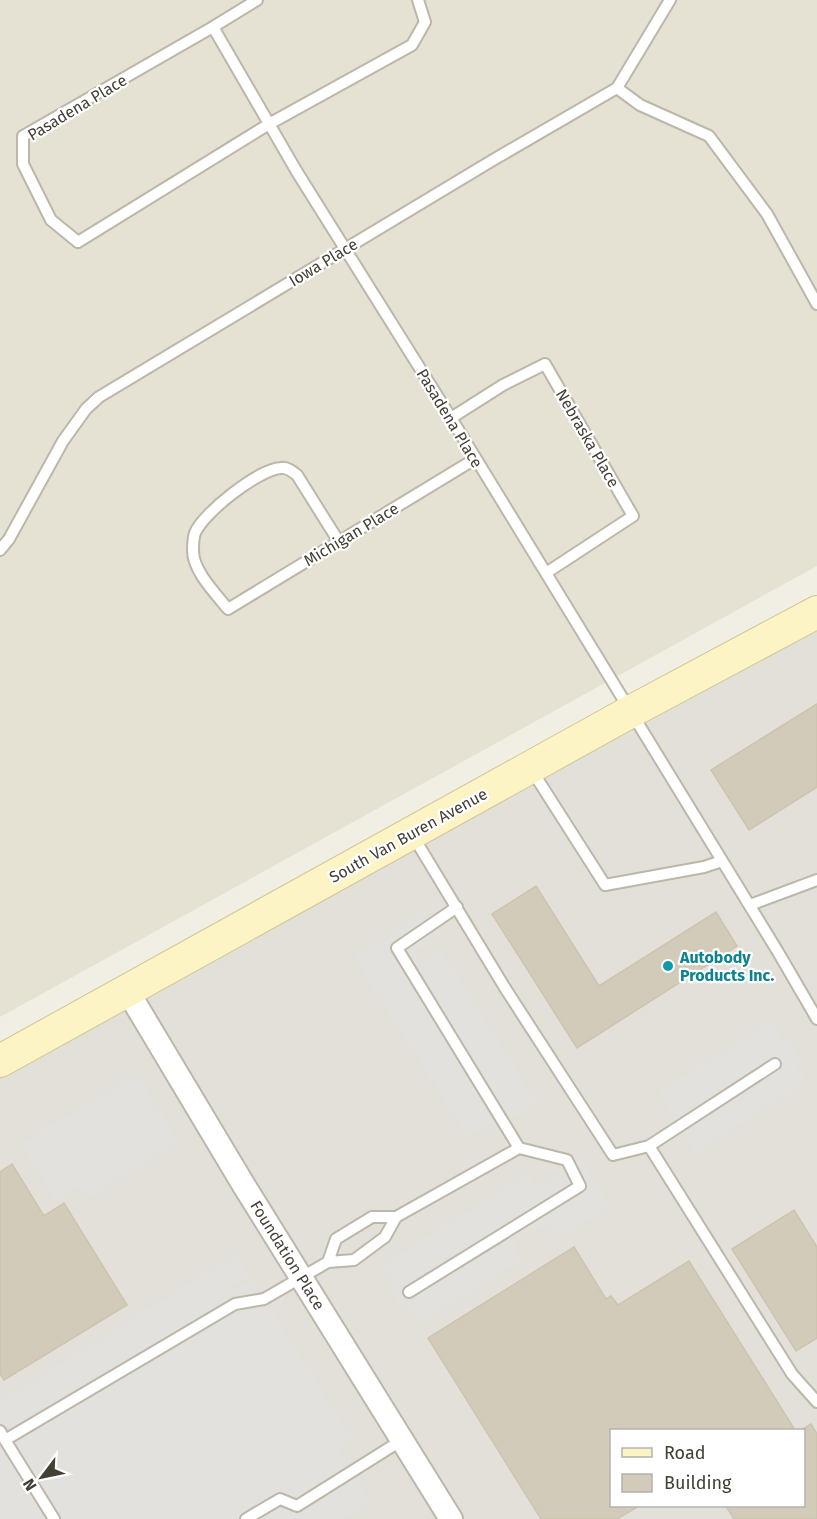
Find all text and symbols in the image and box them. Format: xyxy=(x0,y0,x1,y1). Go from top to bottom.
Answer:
street label: Pasadena Place xyxy=(24,70,130,144)
street label: Iowa Place xyxy=(285,235,361,290)
street label: Pasadena Place xyxy=(413,365,487,471)
street label: Nebraska Place xyxy=(552,386,623,491)
street label: Michigan Place xyxy=(300,499,402,570)
street label: South Van Buren Avenue xyxy=(326,784,490,887)
place label: Autobody Products Inc. xyxy=(679,948,774,985)
marker: Autobody Products Inc. xyxy=(661,959,675,973)
street label: Foundation Place xyxy=(246,1197,329,1313)
legend xyxy=(610,1429,805,1507)
text: Road xyxy=(664,1442,706,1464)
north arrow xyxy=(12,1447,72,1507)
text: Building xyxy=(664,1472,732,1494)
text: N xyxy=(19,1475,41,1494)

